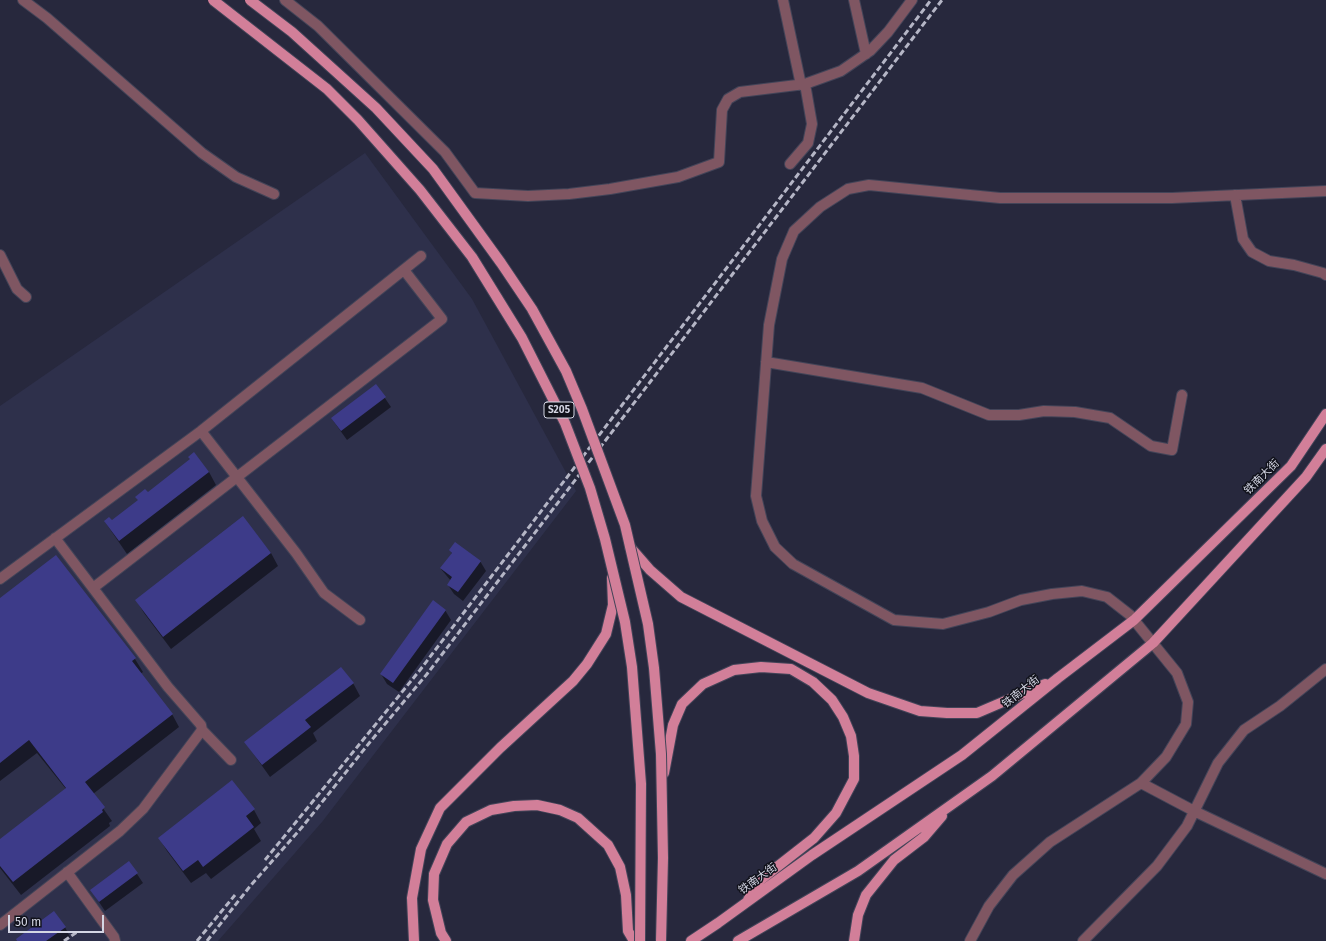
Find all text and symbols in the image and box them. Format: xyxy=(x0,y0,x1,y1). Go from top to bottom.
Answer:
road number: S205 xyxy=(544,402,574,418)
street label: 铁南大街 xyxy=(1242,457,1282,497)
street label: 铁南大街 xyxy=(1000,673,1042,711)
street label: 铁南大街 xyxy=(736,861,780,897)
scale bar xyxy=(10,907,106,933)
text: 50 m xyxy=(15,915,41,929)

